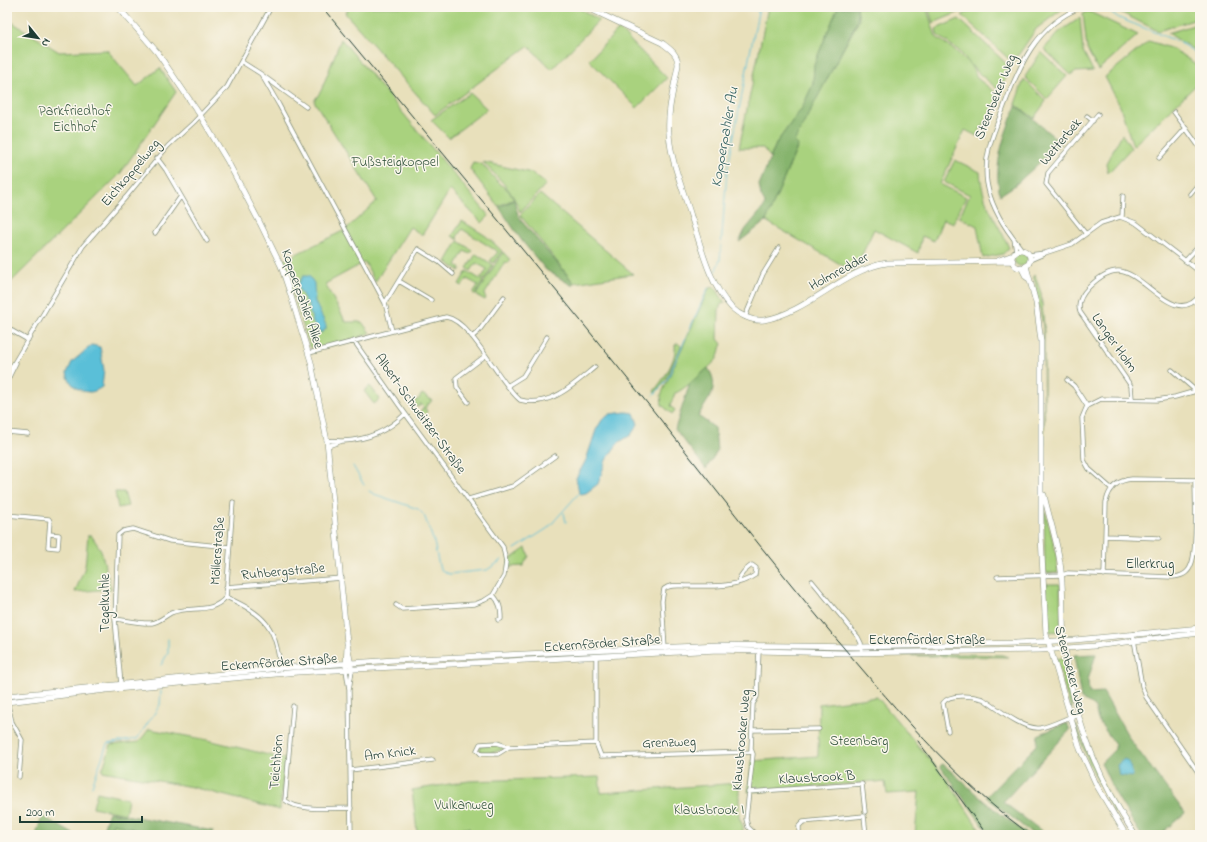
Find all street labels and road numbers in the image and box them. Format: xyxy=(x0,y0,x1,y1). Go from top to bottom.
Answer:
street label: Steenbeker Weg xyxy=(969,51,1024,143)
street label: Wetterbek xyxy=(1035,113,1088,171)
street label: Eichkoppelweg xyxy=(96,134,166,212)
street label: Kopperpahler Allee xyxy=(275,246,329,352)
street label: Holmredder xyxy=(805,247,873,297)
street label: Langer Holm xyxy=(1085,309,1142,378)
street label: Albert-Schweitzer-Straße xyxy=(369,349,471,479)
street label: Möllerstraße xyxy=(205,516,231,586)
street label: Ellerkrug xyxy=(1126,554,1174,576)
street label: Ruhbergstraße xyxy=(240,558,327,587)
street label: Tegelkuhle xyxy=(95,573,117,632)
street label: Steenbeker Weg xyxy=(1047,624,1092,717)
street label: Eckernförder Straße xyxy=(543,629,662,659)
street label: Eckernförder Straße xyxy=(869,630,986,651)
street label: Eckernförder Straße xyxy=(220,648,339,678)
street label: Klausbrooker Weg xyxy=(727,689,758,791)
street label: Grenzweg xyxy=(642,732,696,755)
street label: Teichhörn xyxy=(264,734,290,790)
street label: Am Knick xyxy=(363,740,418,768)
street label: Klausbrook B xyxy=(778,766,856,790)

